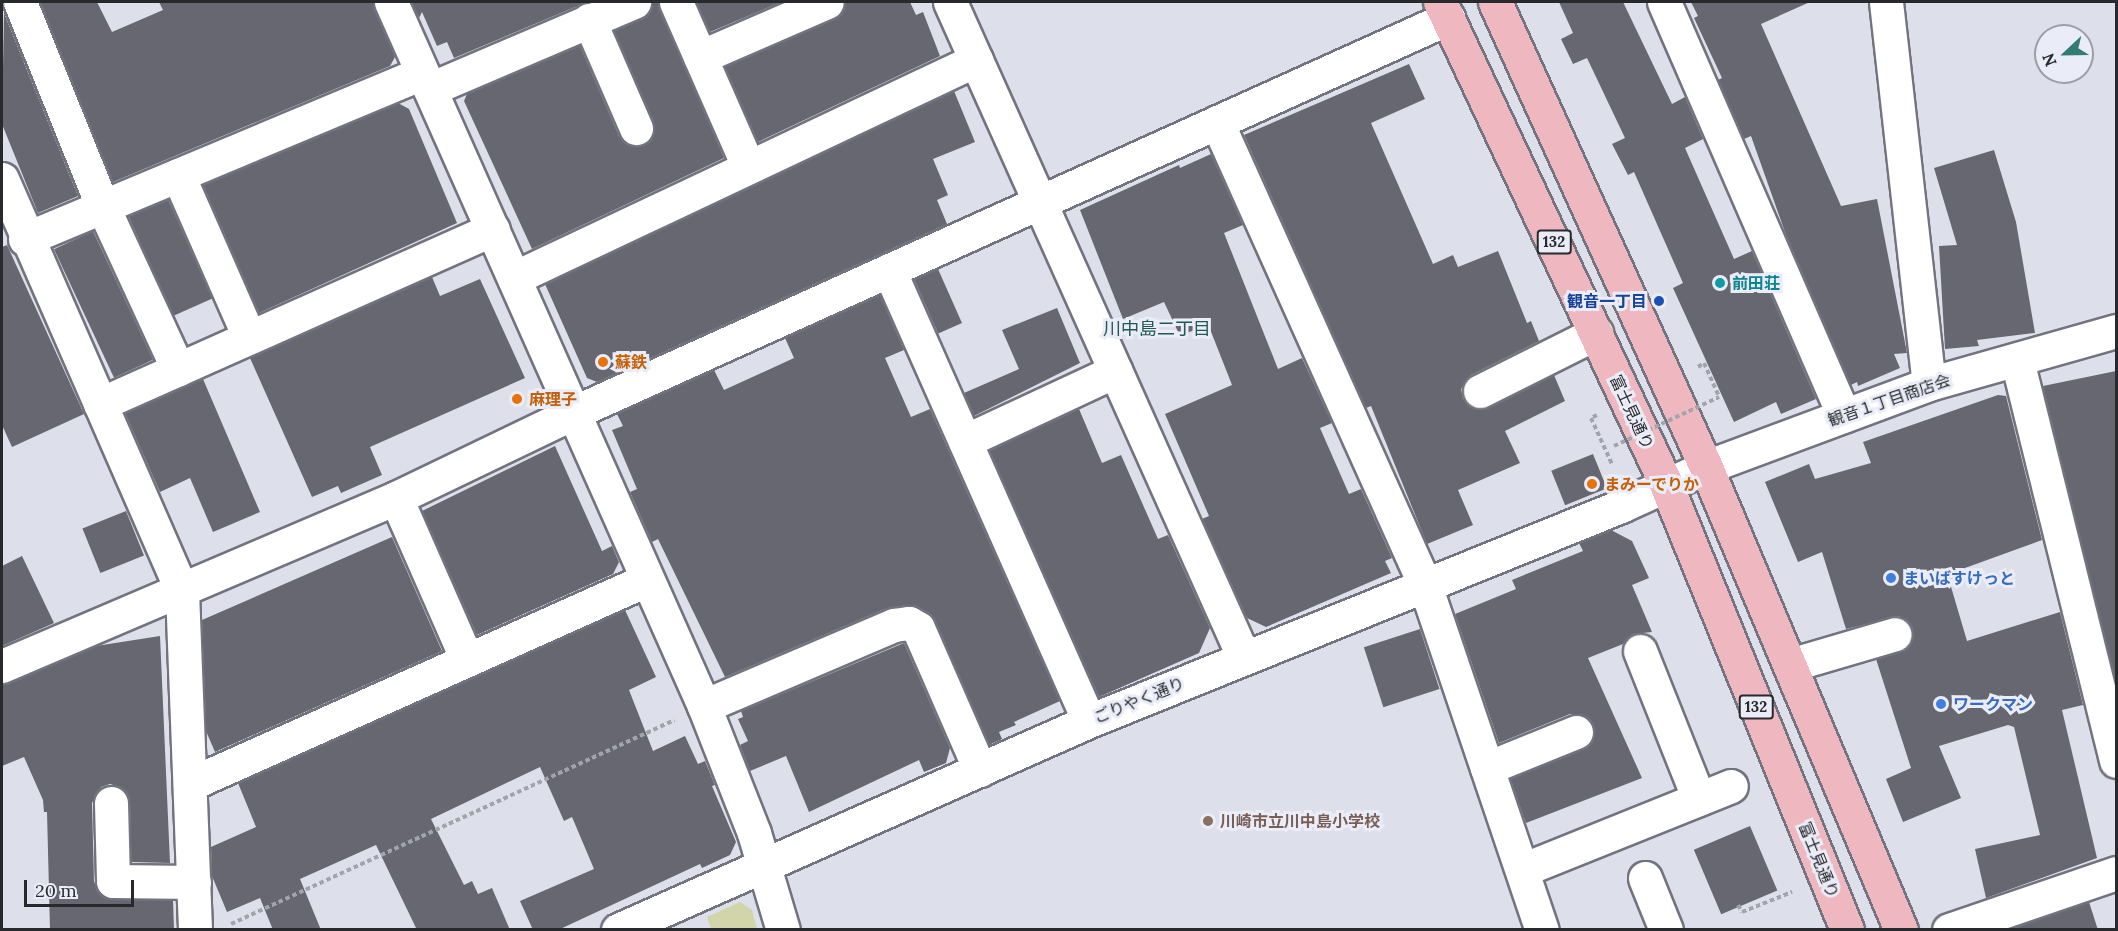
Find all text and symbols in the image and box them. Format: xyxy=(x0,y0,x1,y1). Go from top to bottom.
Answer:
north arrow xyxy=(2034,24,2094,84)
text: N xyxy=(2038,51,2061,69)
road number: 132 xyxy=(1536,230,1572,254)
place label: 前田荘 xyxy=(1732,273,1780,293)
marker: 前田荘 xyxy=(1713,276,1727,290)
place label: 観音一丁目 xyxy=(1567,291,1647,311)
marker: 観音一丁目 xyxy=(1652,294,1666,308)
district label: 川中島二丁目 xyxy=(1103,318,1211,340)
place label: 蘇鉄 xyxy=(615,352,647,372)
marker: 蘇鉄 xyxy=(596,355,610,369)
street label: 観音１丁目商店会 xyxy=(1825,370,1953,430)
street label: 富士見通り xyxy=(1606,372,1658,452)
place label: 麻理子 xyxy=(529,389,577,409)
marker: 麻理子 xyxy=(510,392,524,406)
place label: まみーでりか xyxy=(1604,474,1700,494)
marker: まみーでりか xyxy=(1585,477,1599,491)
place label: まいばすけっと xyxy=(1903,568,2015,588)
marker: まいばすけっと xyxy=(1884,571,1898,585)
street label: ごりやく通り xyxy=(1091,673,1187,727)
place label: ワークマン xyxy=(1953,694,2033,714)
road number: 132 xyxy=(1738,695,1774,719)
marker: ワークマン xyxy=(1934,697,1948,711)
place label: 川崎市立川中島小学校 xyxy=(1220,811,1380,831)
marker: 川崎市立川中島小学校 xyxy=(1201,814,1215,828)
street label: 富士見通り xyxy=(1795,819,1843,901)
scale bar xyxy=(27,868,136,906)
text: 20 m xyxy=(35,879,77,902)

